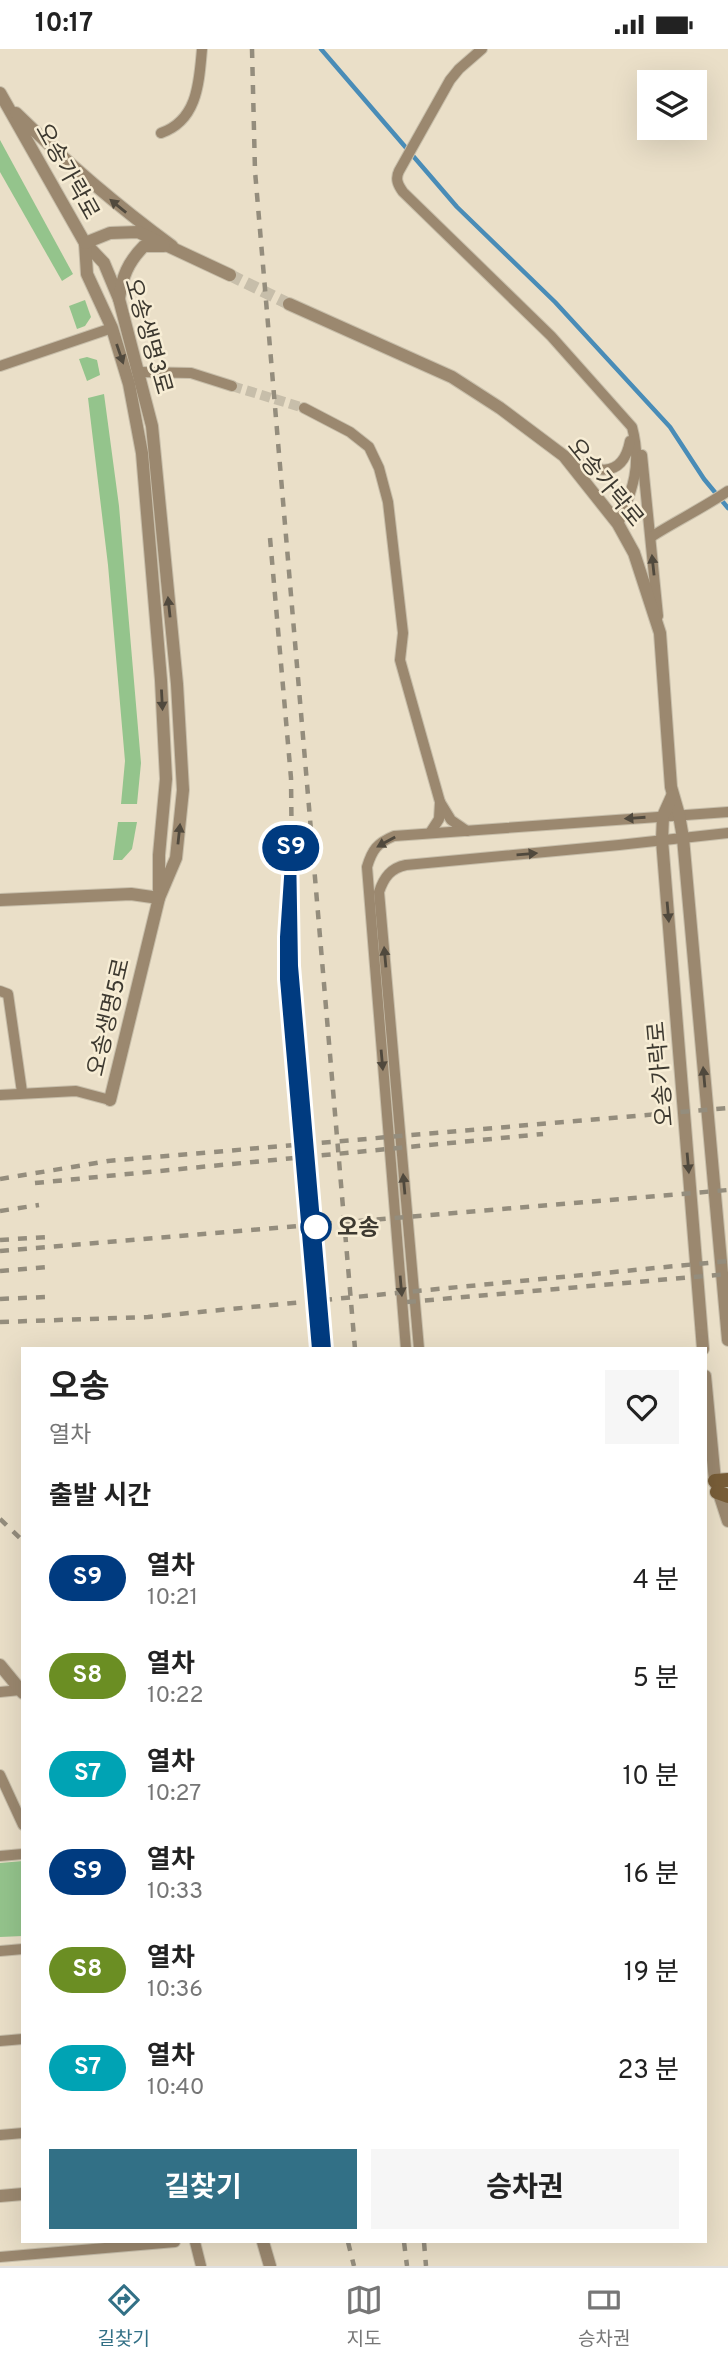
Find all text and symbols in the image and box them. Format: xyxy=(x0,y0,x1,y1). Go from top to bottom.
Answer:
text: 10:17 xyxy=(35,8,93,41)
map controls xyxy=(637,70,707,140)
button: layers xyxy=(637,70,707,140)
street label: 오송가락로 xyxy=(27,119,104,226)
one-way arrow xyxy=(109,198,127,213)
street label: 오송생명3로 xyxy=(116,275,177,398)
one-way arrow xyxy=(115,343,126,364)
street label: 오송가락로 xyxy=(559,433,649,534)
one-way arrow xyxy=(647,554,658,576)
one-way arrow xyxy=(164,596,175,618)
one-way arrow xyxy=(157,690,168,712)
one-way arrow xyxy=(624,813,646,824)
one-way arrow xyxy=(173,822,184,844)
line badge: S9 xyxy=(260,825,322,871)
text: S9 xyxy=(276,833,306,863)
one-way arrow xyxy=(375,835,395,847)
one-way arrow xyxy=(516,848,538,859)
one-way arrow xyxy=(663,901,674,923)
one-way arrow xyxy=(379,946,390,968)
street label: 오송생명5로 xyxy=(83,956,138,1079)
street label: 오송가락로 xyxy=(643,1020,682,1128)
one-way arrow xyxy=(377,1049,388,1071)
one-way arrow xyxy=(698,1066,709,1088)
one-way arrow xyxy=(683,1152,694,1174)
one-way arrow xyxy=(398,1172,409,1194)
marker: 오송 xyxy=(301,1212,331,1242)
place label: 오송 xyxy=(337,1215,379,1244)
one-way arrow xyxy=(396,1276,407,1298)
text: 오송 xyxy=(49,1368,110,1410)
button: heart xyxy=(605,1370,679,1444)
text: 열차 xyxy=(49,1422,91,1451)
text: 출발 시간 xyxy=(49,1481,151,1514)
text: 열차 xyxy=(147,1551,195,1584)
text: S9 xyxy=(73,1563,102,1593)
text: 4 분 xyxy=(633,1565,679,1598)
text: 10:21 xyxy=(147,1584,198,1613)
text: 열차 xyxy=(147,1649,195,1682)
text: S8 xyxy=(73,1661,102,1691)
text: 5 분 xyxy=(633,1663,679,1696)
text: 10:22 xyxy=(147,1682,204,1711)
text: 열차 xyxy=(147,1747,195,1780)
text: S7 xyxy=(74,1759,101,1789)
text: 10 분 xyxy=(623,1761,679,1794)
text: 10:27 xyxy=(147,1780,201,1809)
text: 열차 xyxy=(147,1845,195,1878)
text: S9 xyxy=(73,1857,102,1887)
text: 16 분 xyxy=(624,1859,679,1892)
text: 10:33 xyxy=(147,1878,203,1907)
text: 열차 xyxy=(147,1943,195,1976)
text: S8 xyxy=(73,1955,102,1985)
text: 19 분 xyxy=(624,1957,679,1990)
text: 10:36 xyxy=(147,1976,203,2005)
text: 열차 xyxy=(147,2041,195,2074)
text: S7 xyxy=(74,2053,101,2083)
text: 23 분 xyxy=(617,2055,679,2088)
text: 10:40 xyxy=(147,2074,205,2103)
button: 길찾기 xyxy=(49,2149,357,2229)
button: 승차권 xyxy=(371,2149,679,2229)
tab: 길찾기 xyxy=(98,2281,150,2352)
tab: 지도 xyxy=(345,2281,383,2352)
tab: 승차권 xyxy=(578,2281,630,2352)

